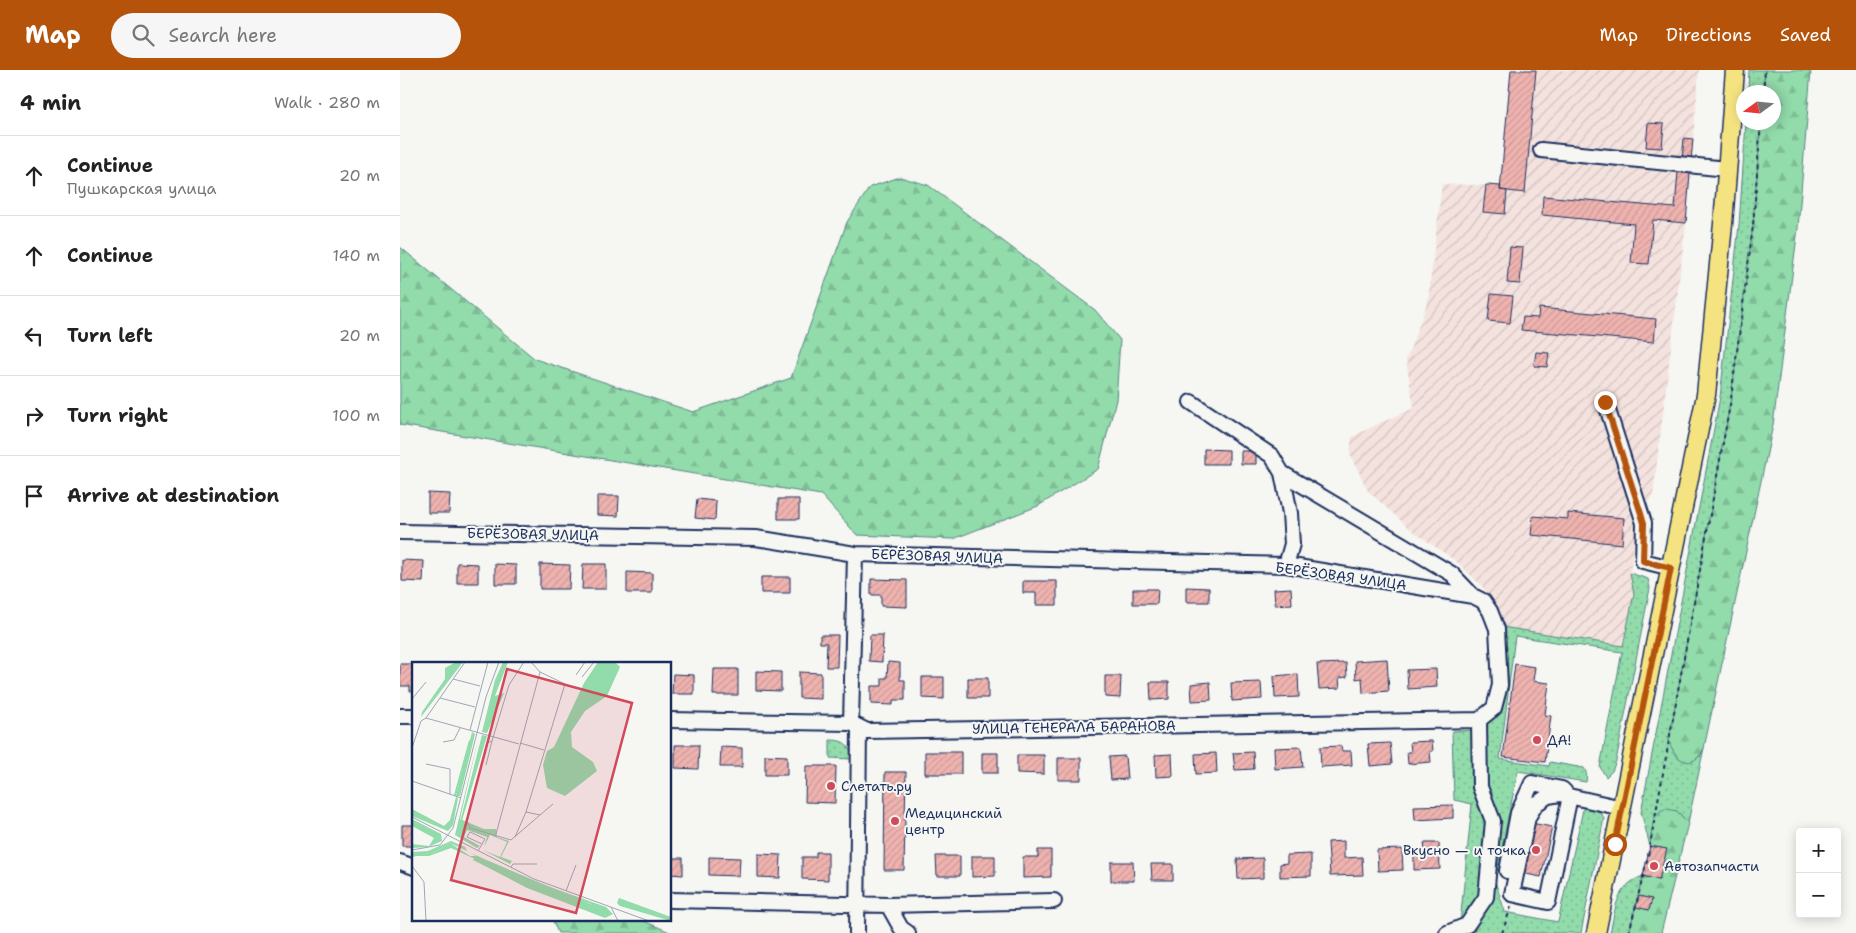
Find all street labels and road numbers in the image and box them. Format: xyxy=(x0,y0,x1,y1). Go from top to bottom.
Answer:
street label: БЕРЁЗОВАЯ УЛИЦА xyxy=(467,524,599,544)
street label: БЕРЁЗОВАЯ УЛИЦА xyxy=(871,545,1003,567)
street label: БЕРЁЗОВАЯ УЛИЦА xyxy=(1274,558,1408,594)
street label: УЛИЦА ГЕНЕРАЛА БАРАНОВА xyxy=(972,716,1176,738)

